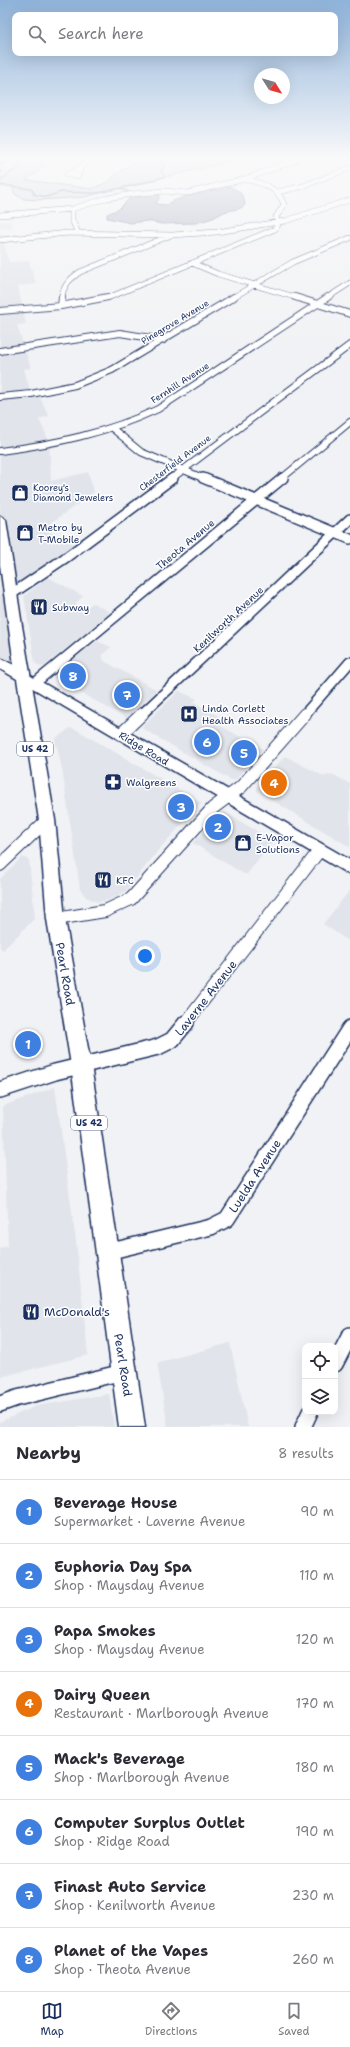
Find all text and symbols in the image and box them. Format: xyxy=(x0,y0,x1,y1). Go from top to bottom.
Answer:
search box xyxy=(12,12,338,56)
icon: search xyxy=(26,23,48,45)
text: Search here xyxy=(58,24,144,44)
north arrow xyxy=(254,68,290,104)
street label: Pinegrove Avenue xyxy=(139,297,211,347)
street label: Fernhill Avenue xyxy=(149,360,211,406)
street label: Chesterfield Avenue xyxy=(137,432,213,494)
place label: Koorey's Diamond Jewelers xyxy=(33,482,113,504)
shop icon: Koorey's Diamond Jewelers xyxy=(10,483,30,503)
street label: Theota Avenue xyxy=(153,516,218,573)
place label: Metro by T-Mobile xyxy=(38,521,83,546)
shop icon: Metro by T-Mobile xyxy=(15,523,35,543)
street label: Kenilworth Avenue xyxy=(190,583,266,655)
restaurant icon: Subway xyxy=(29,597,49,617)
place label: Subway xyxy=(52,601,90,614)
pin: 8 xyxy=(60,661,86,691)
pin: 7 xyxy=(114,680,140,710)
place label: Linda Corlett Health Associates xyxy=(202,702,289,727)
hospital icon: Linda Corlett Health Associates xyxy=(179,704,199,724)
pin: 6 xyxy=(194,727,220,757)
street label: Ridge Road xyxy=(116,728,172,769)
pin: 5 xyxy=(231,738,257,768)
road number: US 42 xyxy=(17,742,53,756)
pin: 4 xyxy=(261,768,287,798)
pharmacy icon: Walgreens xyxy=(103,772,123,792)
place label: Walgreens xyxy=(126,776,177,789)
pin: 3 xyxy=(168,792,194,822)
pin: 2 xyxy=(205,812,231,842)
place label: E-Vapor Solutions xyxy=(256,831,300,856)
shop icon: E-Vapor Solutions xyxy=(233,833,253,853)
restaurant icon: KFC xyxy=(93,870,113,890)
place label: KFC xyxy=(116,874,134,887)
street label: Pearl Road xyxy=(52,941,78,1007)
your location xyxy=(135,946,155,966)
street label: Laverne Avenue xyxy=(171,957,241,1039)
pin: 1 xyxy=(15,1029,41,1059)
road number: US 42 xyxy=(71,1116,107,1130)
street label: Luelda Avenue xyxy=(225,1136,285,1216)
restaurant icon: McDonald's xyxy=(21,1302,41,1322)
place label: McDonald's xyxy=(44,1304,110,1320)
street label: Pearl Road xyxy=(110,1332,136,1398)
map controls xyxy=(302,1343,338,1415)
button: locate xyxy=(302,1343,338,1379)
button: layers xyxy=(302,1379,338,1415)
text: Nearby xyxy=(16,1442,81,1464)
text: 8 results xyxy=(278,1445,334,1462)
text: Beverage House xyxy=(54,1493,178,1513)
text: 1 xyxy=(26,1503,32,1520)
text: 90 m xyxy=(300,1503,334,1520)
text: Supermarket · Laverne Avenue xyxy=(54,1513,245,1530)
text: Euphoria Day Spa xyxy=(54,1557,192,1577)
text: 2 xyxy=(24,1567,34,1584)
text: 110 m xyxy=(299,1567,334,1584)
text: Shop · Maysday Avenue xyxy=(54,1577,205,1594)
text: Papa Smokes xyxy=(54,1621,156,1641)
text: 3 xyxy=(24,1631,34,1648)
text: 120 m xyxy=(296,1631,334,1648)
text: Shop · Maysday Avenue xyxy=(54,1641,205,1658)
text: Dairy Queen xyxy=(54,1685,150,1705)
text: 4 xyxy=(24,1695,34,1712)
text: 170 m xyxy=(296,1695,334,1712)
text: Restaurant · Marlborough Avenue xyxy=(54,1705,269,1722)
text: Mack's Beverage xyxy=(54,1749,185,1769)
text: 5 xyxy=(25,1759,33,1776)
text: 180 m xyxy=(295,1759,334,1776)
text: Shop · Marlborough Avenue xyxy=(54,1769,230,1786)
text: Computer Surplus Outlet xyxy=(54,1813,245,1833)
text: 6 xyxy=(24,1823,34,1840)
text: 190 m xyxy=(295,1823,334,1840)
text: Shop · Ridge Road xyxy=(54,1833,170,1850)
text: Finast Auto Service xyxy=(54,1877,206,1897)
text: 7 xyxy=(24,1887,34,1904)
text: 230 m xyxy=(292,1887,334,1904)
text: Shop · Kenilworth Avenue xyxy=(54,1897,216,1914)
text: Planet of the Vapes xyxy=(54,1941,208,1961)
text: 8 xyxy=(24,1951,34,1968)
text: 260 m xyxy=(292,1951,334,1968)
text: Shop · Theota Avenue xyxy=(54,1961,191,1978)
tab: Map xyxy=(40,2000,64,2039)
tab: Directions xyxy=(145,2000,197,2039)
tab: Saved xyxy=(278,2000,310,2039)

